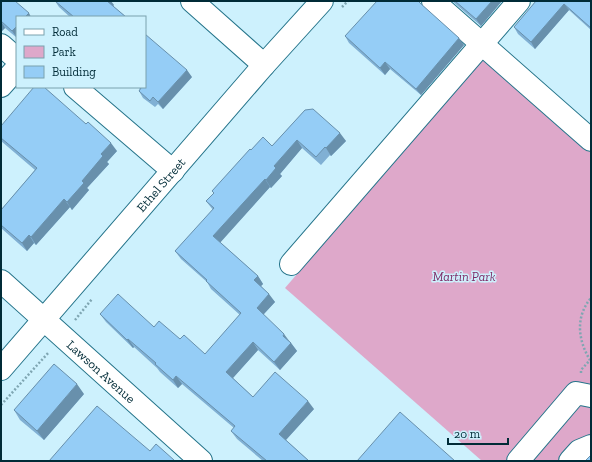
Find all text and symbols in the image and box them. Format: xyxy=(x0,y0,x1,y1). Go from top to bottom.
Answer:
legend xyxy=(16,16,146,88)
text: Road xyxy=(52,25,78,39)
text: Park xyxy=(52,45,77,59)
text: Building xyxy=(52,65,96,79)
street label: Ethel Street xyxy=(134,155,189,215)
park label: Martin Park xyxy=(432,269,496,284)
street label: Lawson Avenue xyxy=(64,337,138,406)
scale bar xyxy=(448,420,508,446)
text: 20 m xyxy=(454,427,481,441)

